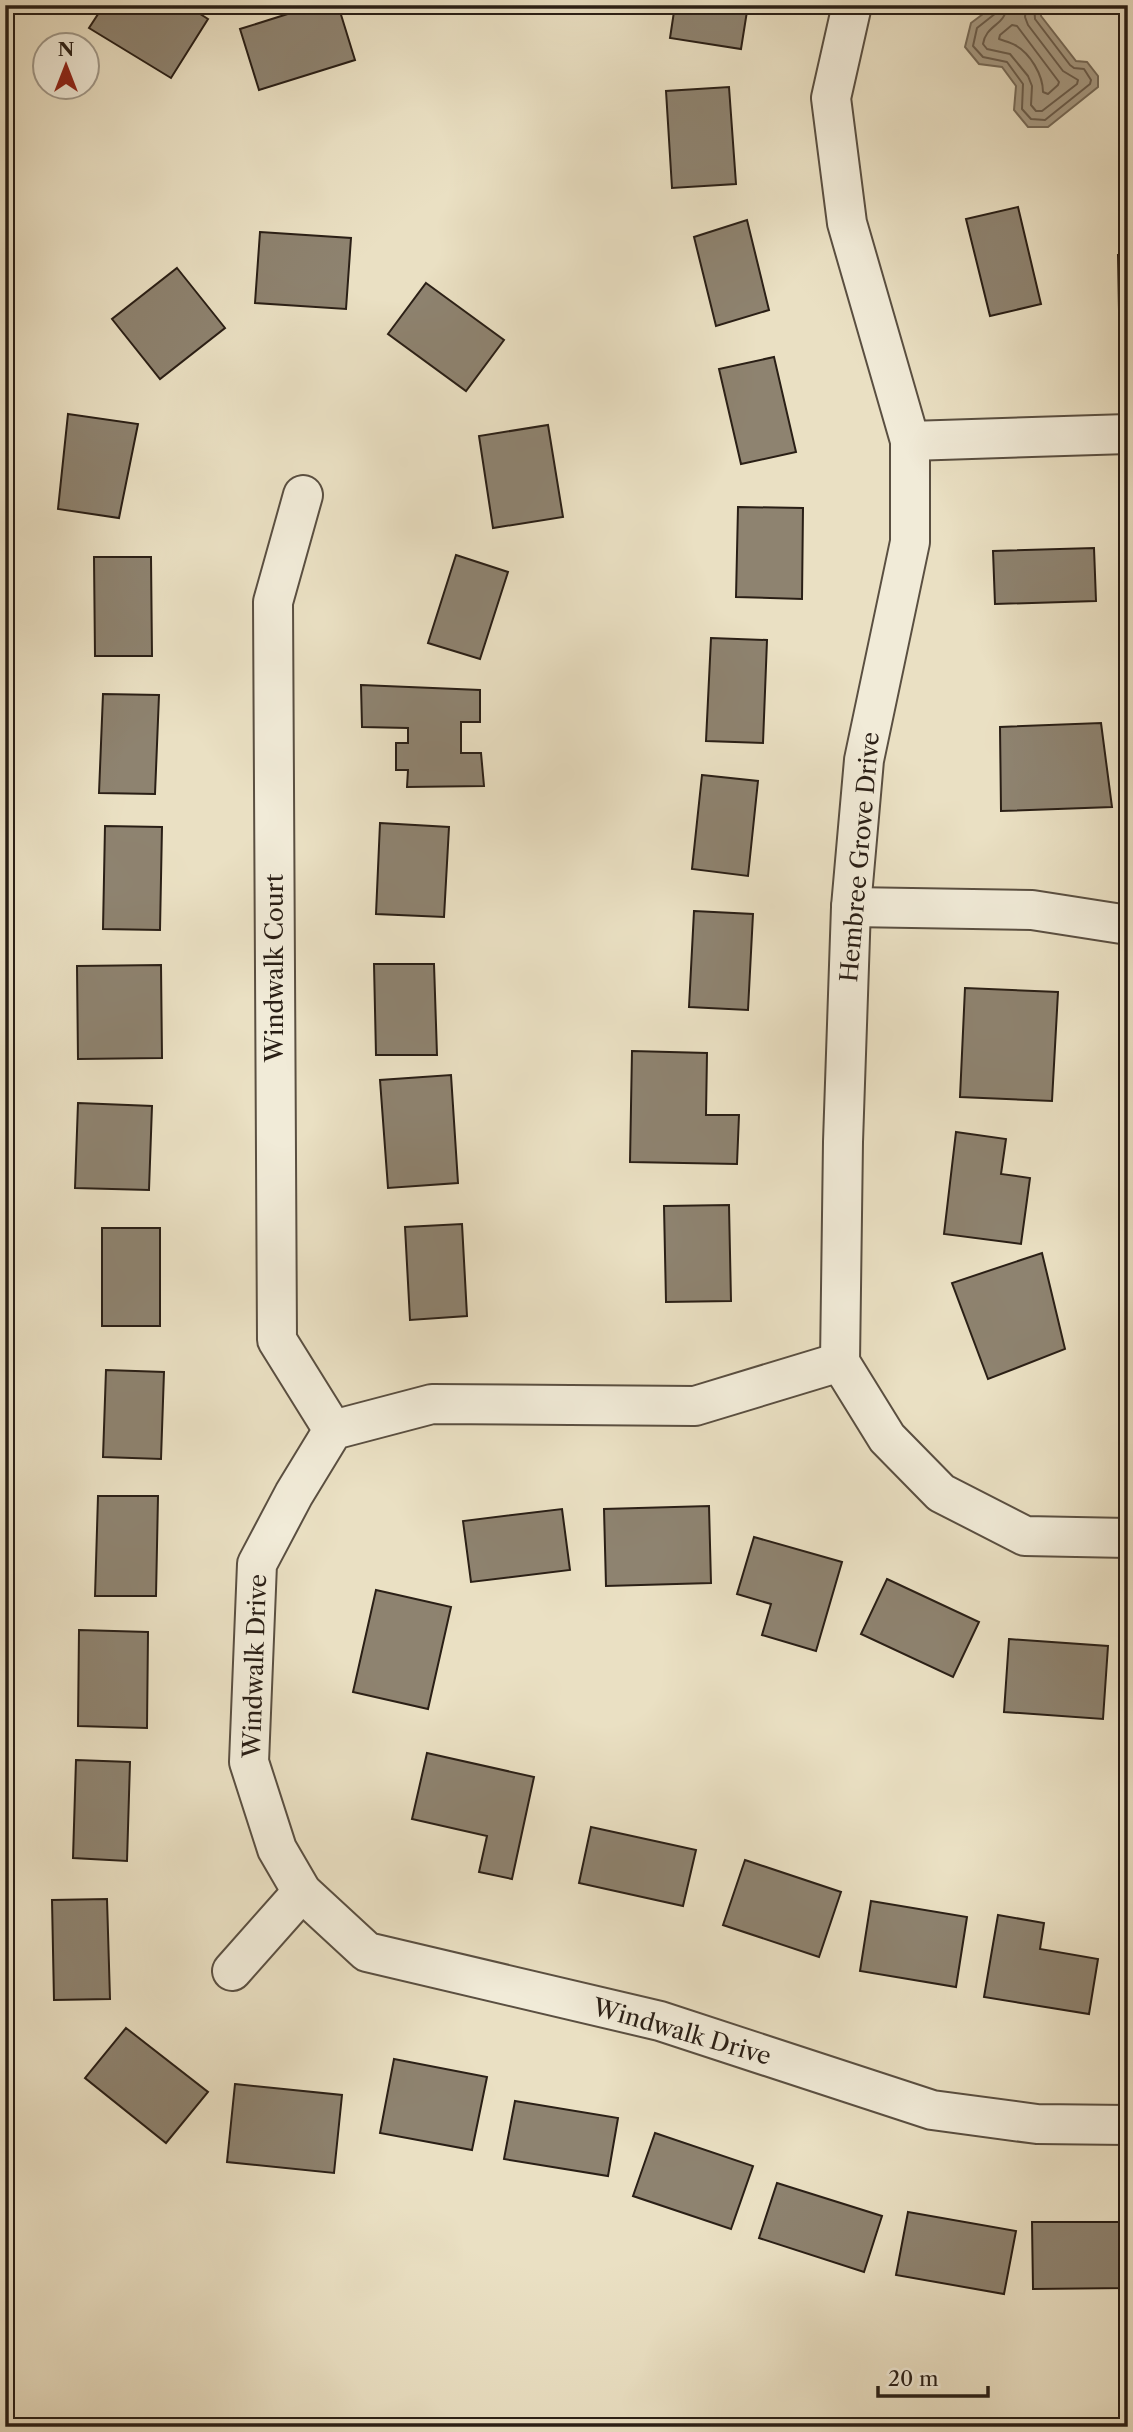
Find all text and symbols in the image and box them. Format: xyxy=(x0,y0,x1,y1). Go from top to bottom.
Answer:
north arrow xyxy=(32,32,102,102)
text: N xyxy=(58,38,74,61)
street label: Hembree Grove Drive xyxy=(834,731,885,983)
street label: Windwalk Court xyxy=(260,873,289,1063)
street label: Windwalk Drive xyxy=(237,1573,272,1759)
street label: Windwalk Drive xyxy=(589,1992,775,2071)
scale bar xyxy=(878,2355,988,2399)
text: 20 m xyxy=(888,2366,939,2391)

